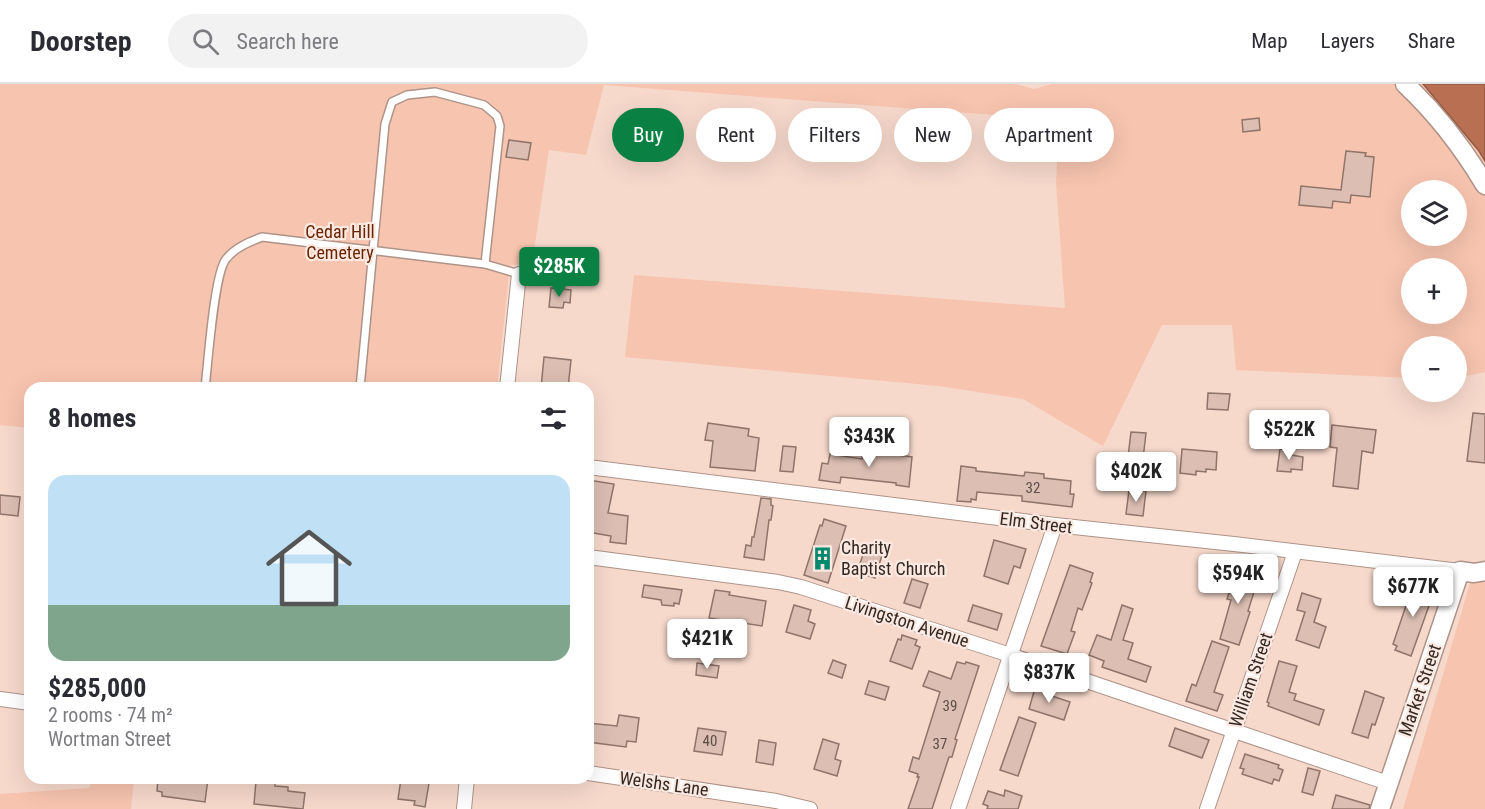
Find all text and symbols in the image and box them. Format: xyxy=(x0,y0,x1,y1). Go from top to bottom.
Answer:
search box xyxy=(168,14,588,68)
text: Doorstep xyxy=(30,25,132,58)
icon: search xyxy=(189,25,222,58)
text: Search here xyxy=(237,29,339,54)
text: Map xyxy=(1251,29,1288,53)
text: Layers xyxy=(1321,29,1375,53)
text: Share xyxy=(1408,29,1455,53)
chip: Buy xyxy=(612,108,684,162)
chip: Rent xyxy=(696,108,776,162)
chip: Filters xyxy=(788,108,882,162)
chip: New xyxy=(894,108,972,162)
chip: Apartment xyxy=(984,108,1114,162)
map controls xyxy=(1401,180,1467,402)
button: layers xyxy=(1401,180,1467,246)
park label: Cedar Hill Cemetery xyxy=(305,221,375,263)
pin: $285K xyxy=(517,247,601,298)
text: $285K xyxy=(533,254,585,278)
button: + xyxy=(1401,258,1467,324)
button: − xyxy=(1401,336,1467,402)
icon: filters xyxy=(537,402,570,435)
text: 8 homes xyxy=(48,403,136,433)
pin: $522K xyxy=(1247,410,1331,461)
pin: $343K xyxy=(827,417,911,468)
text: $522K xyxy=(1263,417,1315,441)
text: $343K xyxy=(843,424,895,448)
pin: $402K xyxy=(1094,452,1178,503)
text: $402K xyxy=(1110,459,1162,483)
house number: 32 xyxy=(1026,479,1040,497)
street label: Elm Street xyxy=(999,508,1074,537)
icon: home xyxy=(255,514,363,622)
place label: Charity Baptist Church xyxy=(841,537,945,579)
building icon: Charity Baptist Church xyxy=(810,545,836,571)
pin: $594K xyxy=(1196,554,1280,605)
text: $594K xyxy=(1212,561,1264,585)
pin: $677K xyxy=(1371,567,1455,618)
text: $677K xyxy=(1387,574,1439,598)
street label: Livingston Avenue xyxy=(842,592,972,651)
pin: $421K xyxy=(665,619,749,670)
text: $421K xyxy=(681,626,733,650)
street label: William Street xyxy=(1225,630,1277,730)
street label: Market Street xyxy=(1394,641,1445,739)
pin: $837K xyxy=(1007,653,1091,704)
text: $837K xyxy=(1023,660,1075,684)
text: $285,000 xyxy=(48,673,146,703)
house number: 39 xyxy=(943,697,957,715)
text: 2 rooms · 74 m² xyxy=(48,703,173,727)
text: Wortman Street xyxy=(48,727,171,751)
house number: 40 xyxy=(703,732,717,750)
house number: 37 xyxy=(933,735,947,753)
street label: Welshs Lane xyxy=(618,767,710,800)

